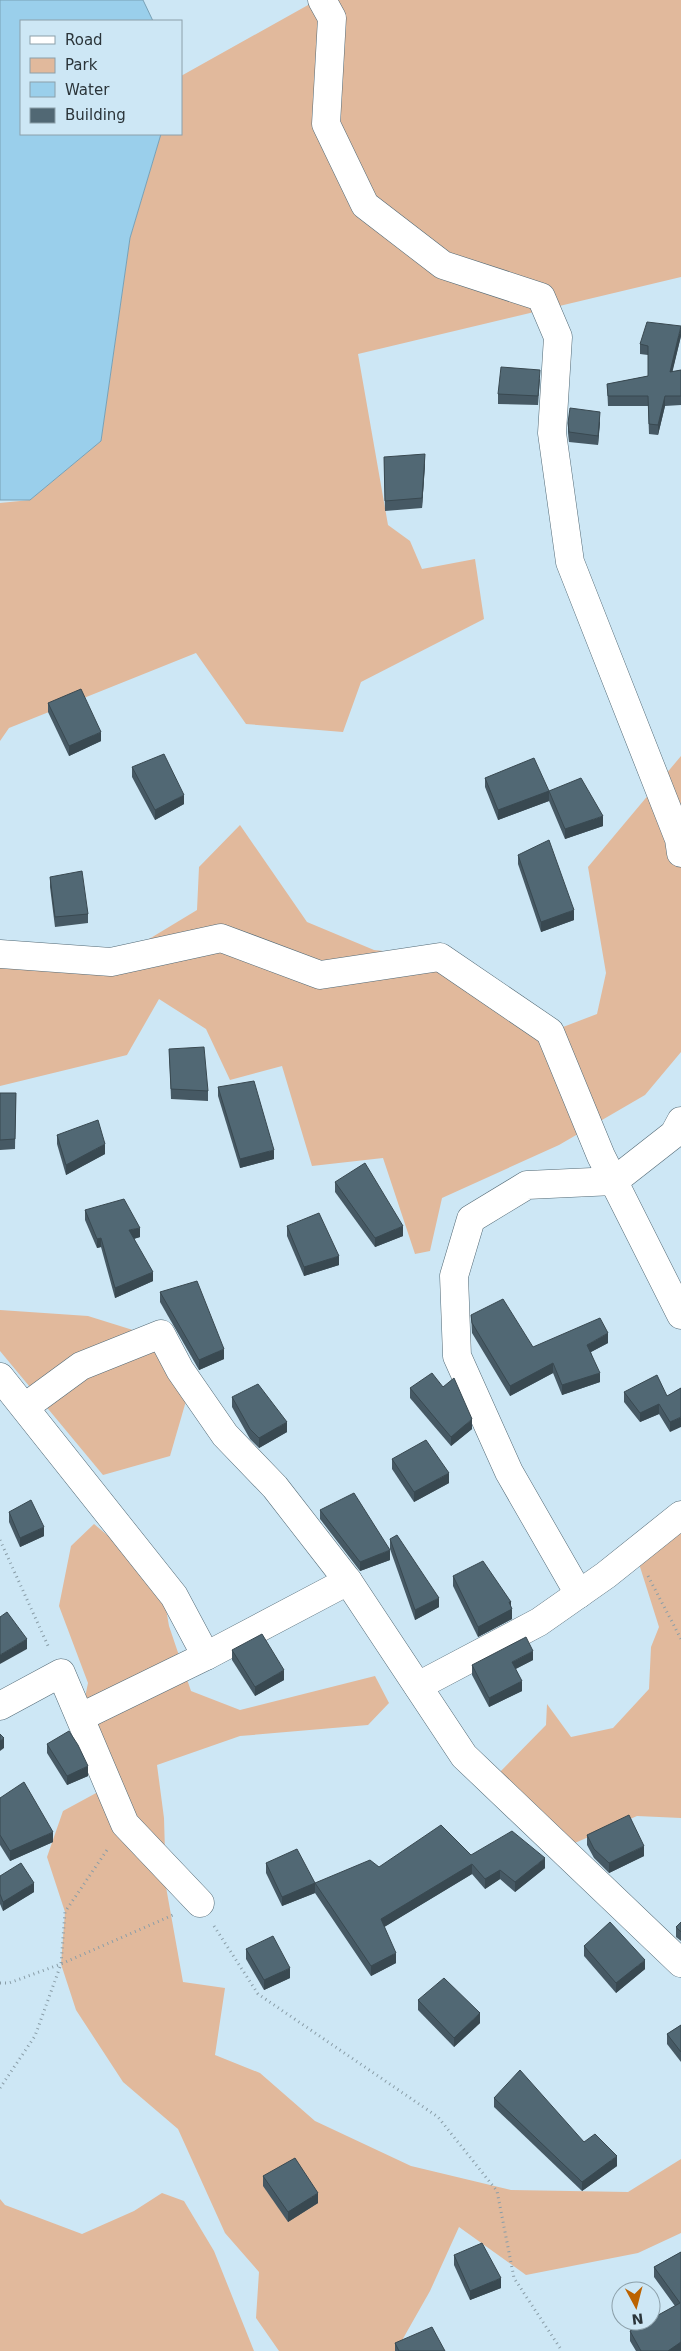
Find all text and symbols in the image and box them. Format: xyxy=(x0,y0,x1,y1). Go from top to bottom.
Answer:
legend xyxy=(20,20,182,135)
text: Road xyxy=(65,31,103,49)
text: Park xyxy=(65,56,98,74)
text: Water xyxy=(65,81,110,99)
text: Building xyxy=(65,106,126,124)
north arrow xyxy=(611,2281,661,2331)
text: N xyxy=(631,2310,644,2328)

